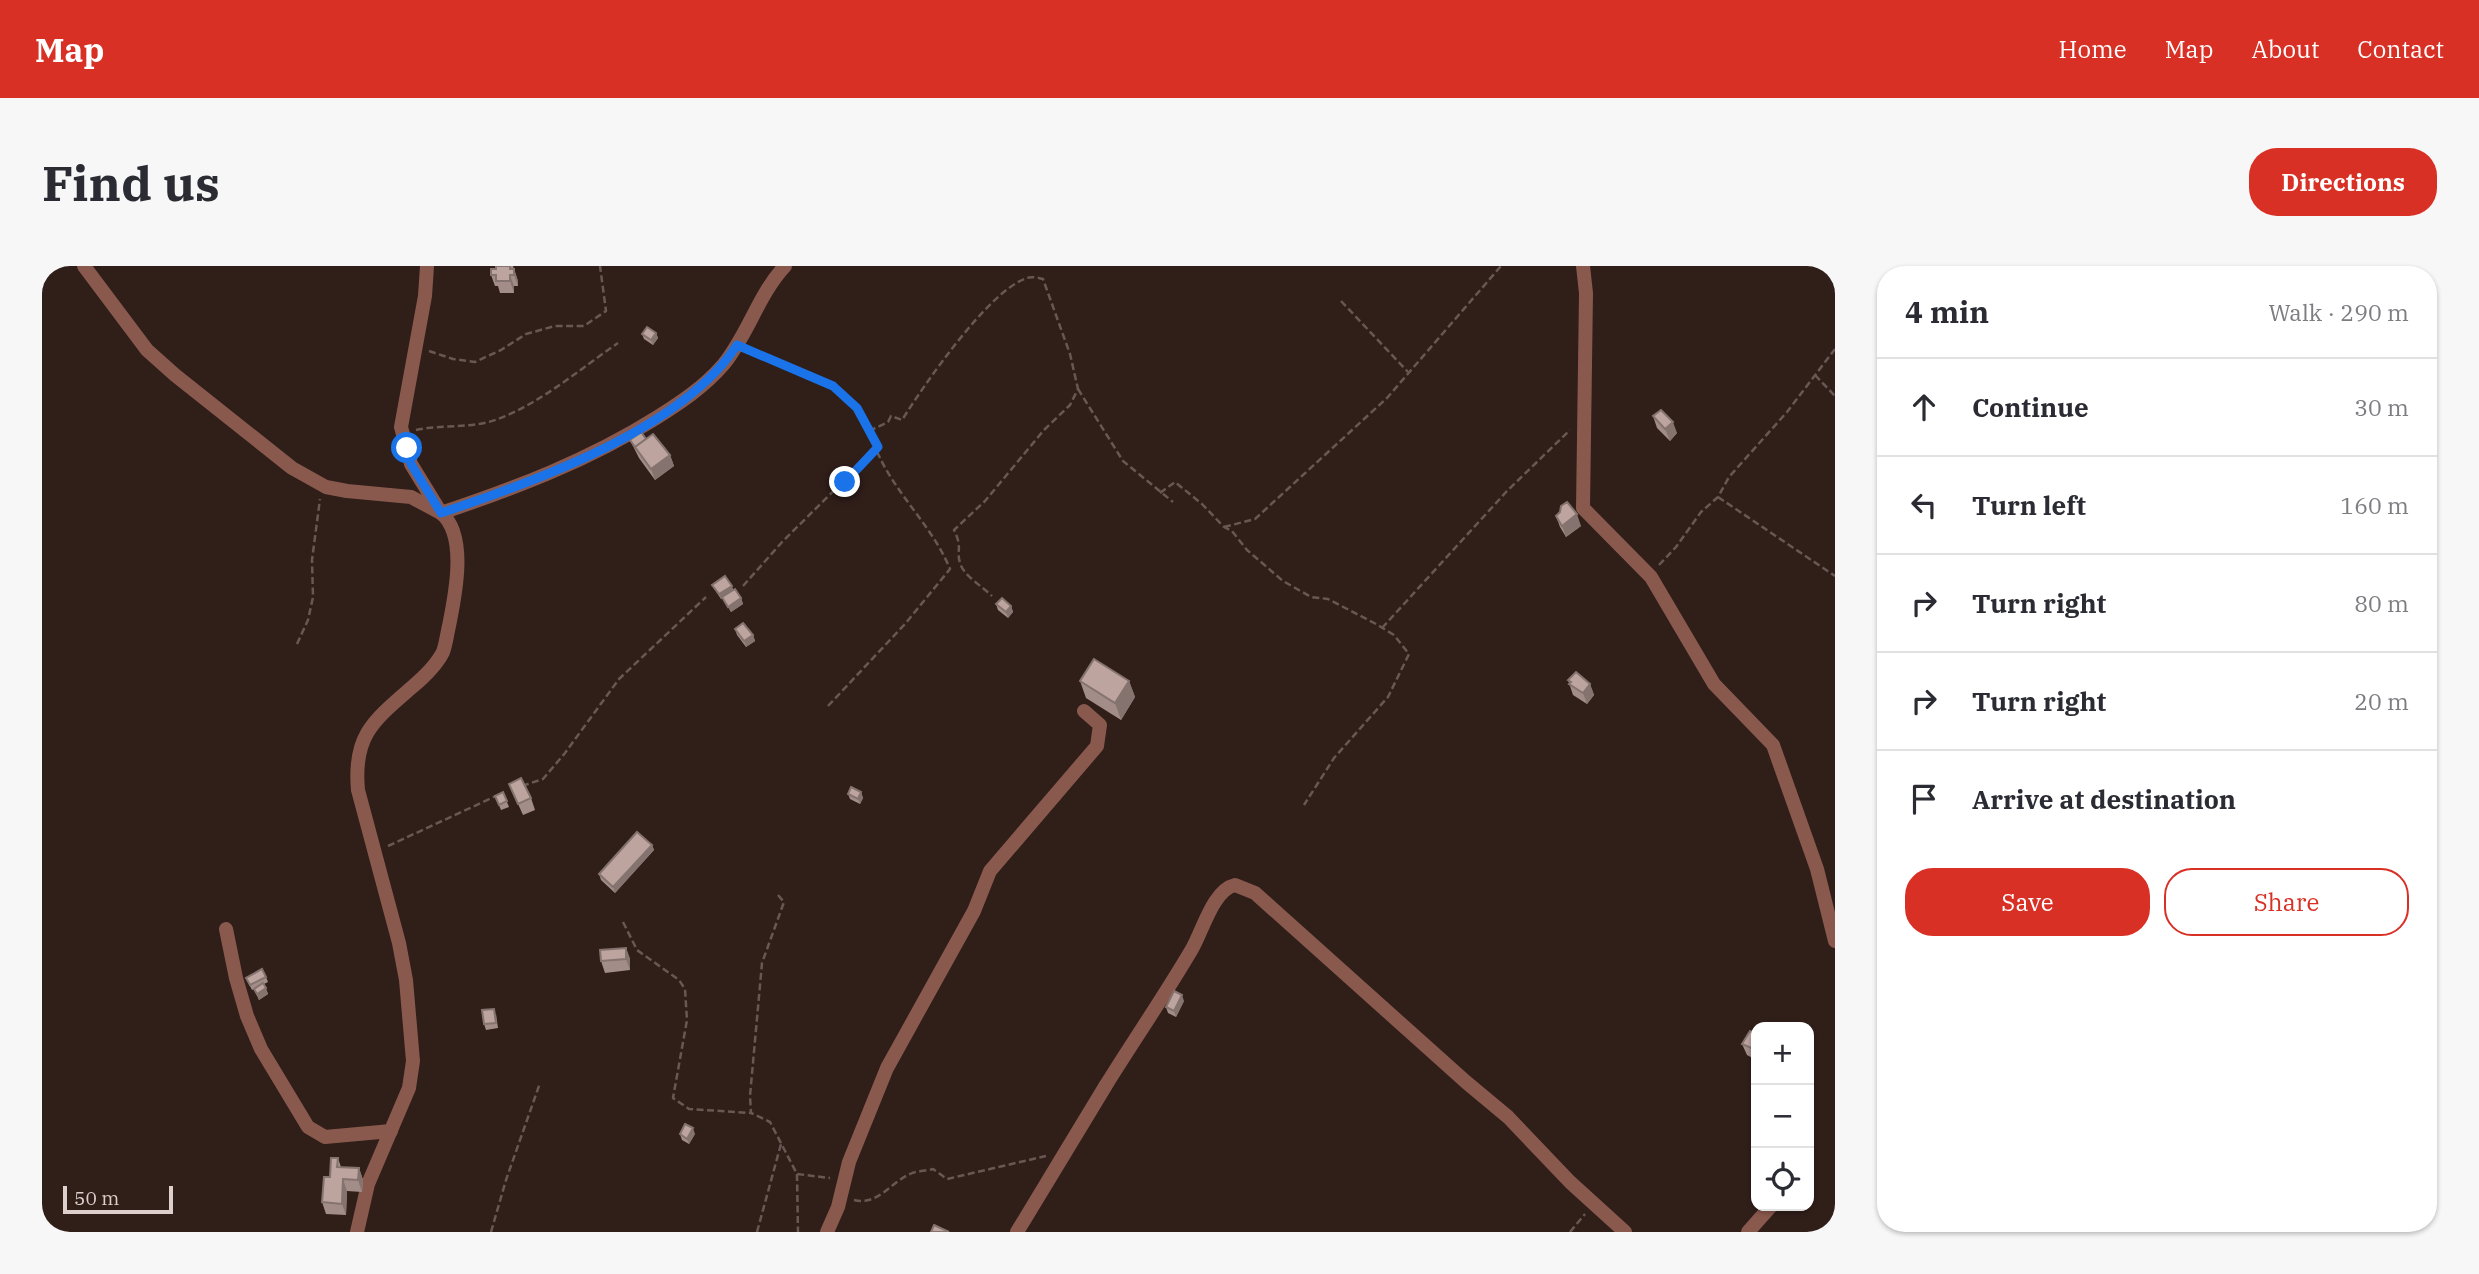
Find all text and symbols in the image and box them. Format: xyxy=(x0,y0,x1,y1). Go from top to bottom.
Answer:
text: Map xyxy=(35,28,104,71)
text: Home xyxy=(2059,33,2127,65)
text: Map xyxy=(2165,33,2213,65)
text: About xyxy=(2251,33,2319,65)
text: Contact xyxy=(2357,33,2444,65)
button: Directions xyxy=(2249,148,2437,216)
text: Find us xyxy=(42,151,220,214)
text: 4 min xyxy=(1905,292,1989,331)
text: Walk · 290 m xyxy=(2268,297,2409,327)
icon: ahead xyxy=(1905,388,1943,426)
text: Continue xyxy=(1972,390,2089,424)
text: 30 m xyxy=(2354,392,2409,422)
route start xyxy=(391,432,422,463)
route end xyxy=(829,466,860,497)
icon: left xyxy=(1905,486,1943,524)
text: Turn left xyxy=(1972,488,2086,522)
text: 160 m xyxy=(2340,490,2409,520)
icon: right xyxy=(1905,584,1943,622)
text: Turn right xyxy=(1972,586,2106,620)
text: 80 m xyxy=(2354,588,2409,618)
icon: right xyxy=(1905,682,1943,720)
text: Turn right xyxy=(1972,684,2106,718)
text: 20 m xyxy=(2354,686,2409,716)
icon: arrive xyxy=(1905,780,1943,818)
text: Arrive at destination xyxy=(1972,782,2236,816)
button: Save xyxy=(1905,868,2150,936)
button: Share xyxy=(2164,868,2409,936)
map controls xyxy=(1751,1022,1814,1211)
button: + xyxy=(1751,1022,1814,1085)
button: − xyxy=(1751,1085,1814,1148)
button: locate xyxy=(1751,1148,1814,1211)
scale bar xyxy=(63,1183,173,1215)
text: 50 m xyxy=(74,1186,119,1210)

